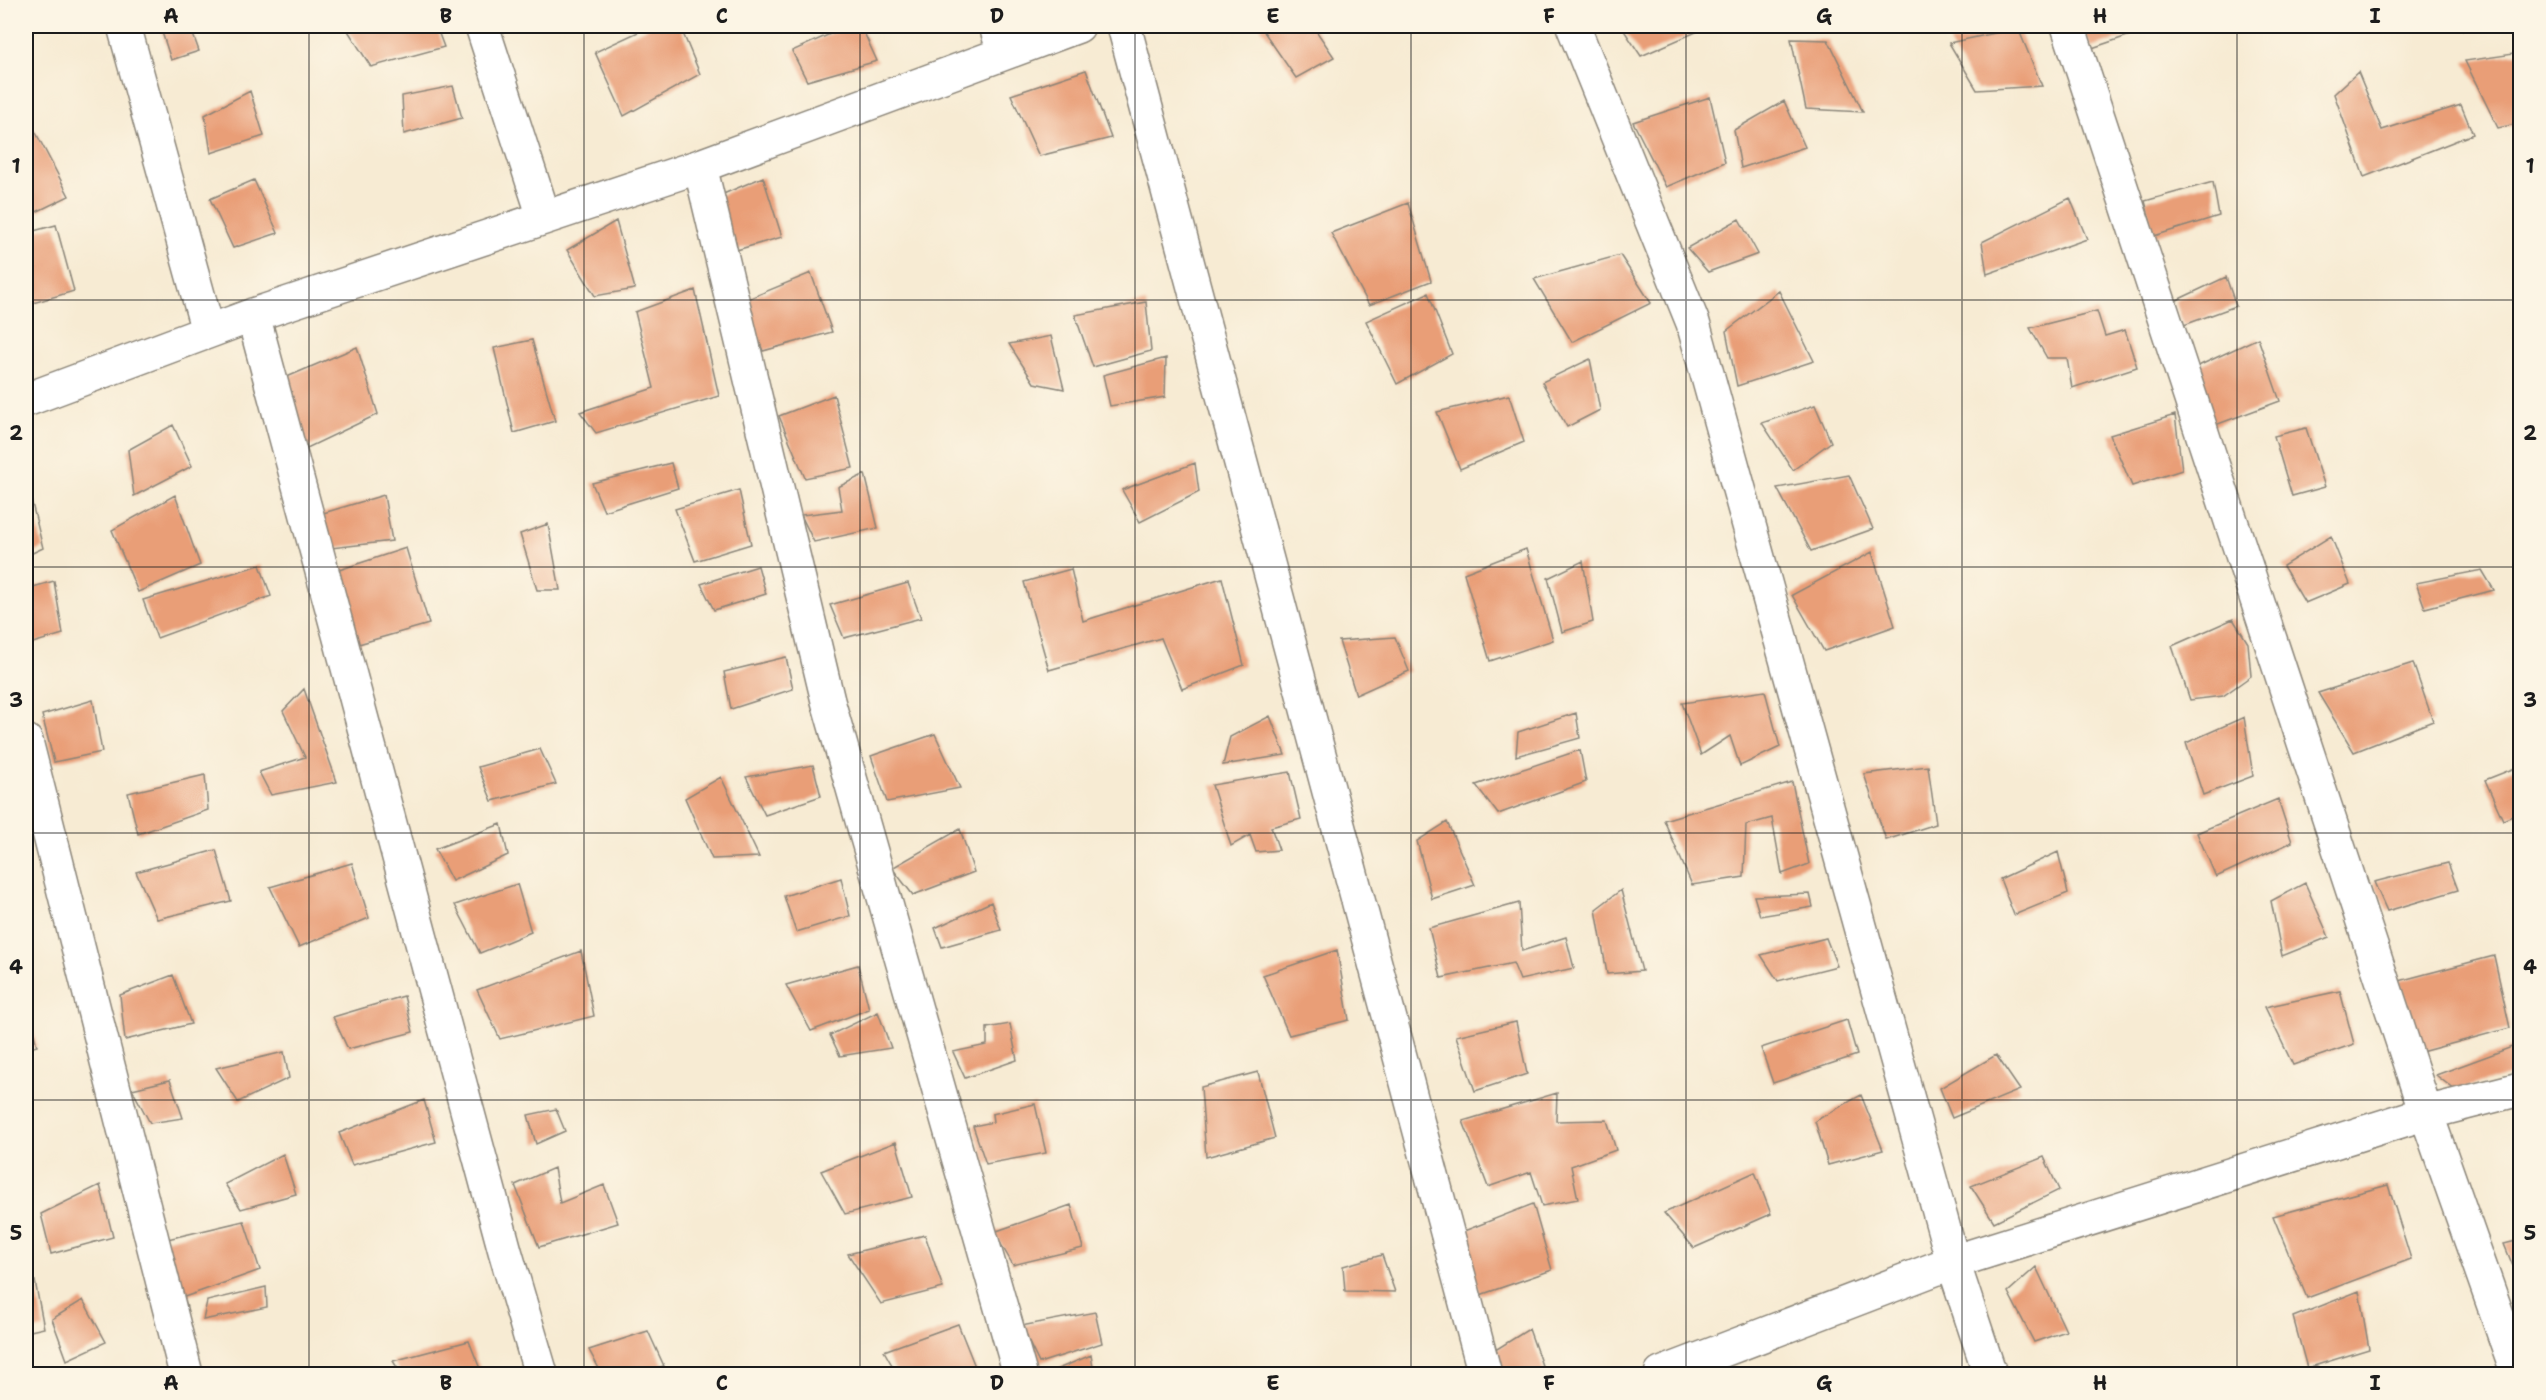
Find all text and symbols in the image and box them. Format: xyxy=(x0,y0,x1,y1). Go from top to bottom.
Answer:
text: A xyxy=(163,3,179,29)
text: B xyxy=(440,3,452,29)
text: C xyxy=(716,3,728,29)
text: D xyxy=(990,3,1004,29)
text: E xyxy=(1266,3,1280,29)
text: F xyxy=(1543,3,1555,29)
text: G xyxy=(1816,3,1832,29)
text: H xyxy=(2093,3,2107,29)
text: I xyxy=(2369,3,2381,29)
text: 1 xyxy=(11,153,21,179)
text: 1 xyxy=(2525,153,2535,179)
text: 2 xyxy=(9,420,23,446)
text: 2 xyxy=(2523,420,2537,446)
text: 3 xyxy=(9,687,23,713)
text: 3 xyxy=(2523,687,2537,713)
text: 4 xyxy=(9,954,23,980)
text: 4 xyxy=(2523,954,2537,980)
text: 5 xyxy=(10,1220,22,1246)
text: 5 xyxy=(2524,1220,2536,1246)
text: A xyxy=(163,1370,179,1396)
text: B xyxy=(440,1370,452,1396)
text: C xyxy=(716,1370,728,1396)
text: D xyxy=(990,1370,1004,1396)
text: E xyxy=(1266,1370,1280,1396)
text: F xyxy=(1543,1370,1555,1396)
text: G xyxy=(1816,1370,1832,1396)
text: H xyxy=(2093,1370,2107,1396)
text: I xyxy=(2369,1370,2381,1396)

